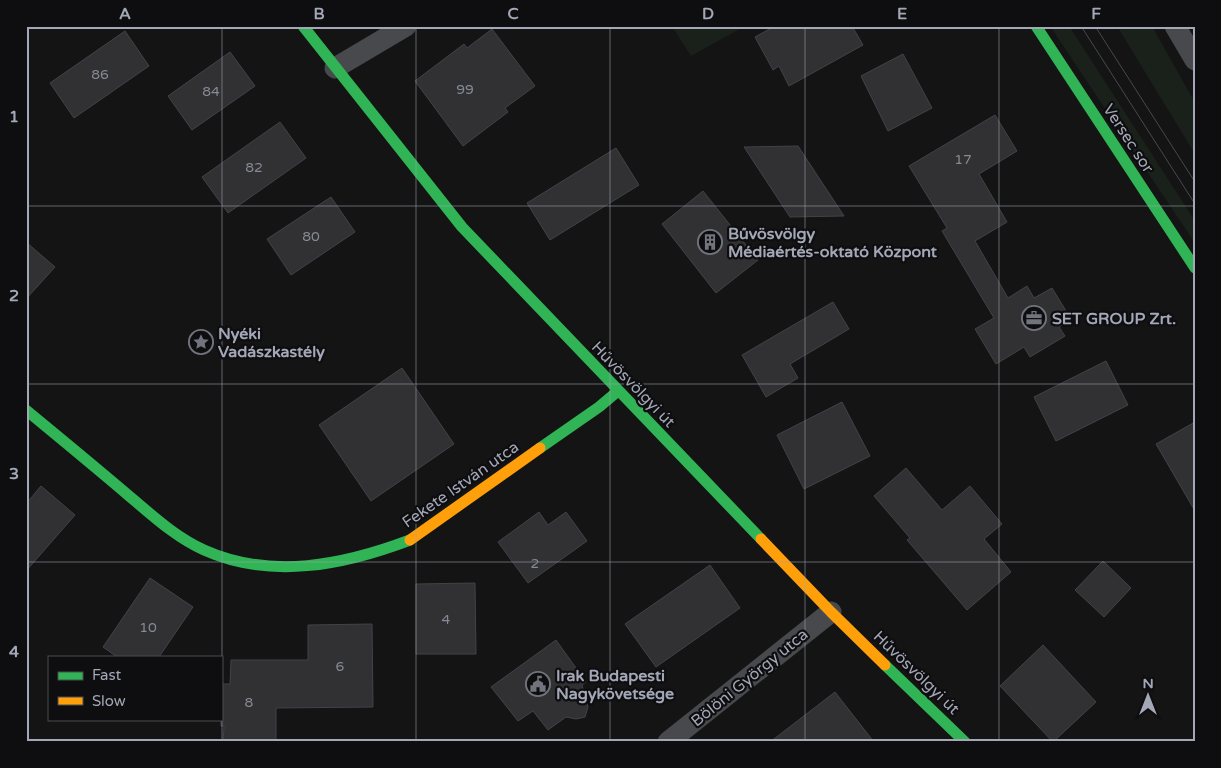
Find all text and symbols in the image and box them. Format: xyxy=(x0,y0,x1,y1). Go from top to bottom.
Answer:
text: A xyxy=(119,4,131,24)
text: B xyxy=(313,4,325,24)
text: C xyxy=(507,4,519,24)
text: D xyxy=(702,4,714,24)
text: E xyxy=(897,4,907,24)
text: F xyxy=(1091,4,1101,24)
house number: 86 xyxy=(91,66,109,83)
house number: 99 xyxy=(456,81,474,98)
house number: 84 xyxy=(202,83,220,100)
street label: Versec sor xyxy=(1098,100,1158,178)
text: 1 xyxy=(9,107,19,127)
house number: 17 xyxy=(954,151,972,168)
house number: 82 xyxy=(245,159,263,176)
place label: Bűvösvölgy Médiaértés-oktató Központ xyxy=(728,224,938,262)
house number: 80 xyxy=(302,228,320,245)
building icon: Bűvösvölgy Médiaértés-oktató Központ xyxy=(697,229,723,255)
text: 2 xyxy=(9,286,19,306)
office icon: SET GROUP Zrt. xyxy=(1021,305,1047,331)
place label: SET GROUP Zrt. xyxy=(1052,309,1176,329)
place label: Nyéki Vadászkastély xyxy=(218,324,325,362)
place icon: Nyéki Vadászkastély xyxy=(188,329,214,355)
street label: Hűvösvölgyi út xyxy=(587,337,679,432)
street label: Fekete István utca xyxy=(398,437,523,532)
text: 3 xyxy=(9,464,19,484)
house number: 2 xyxy=(531,555,539,572)
house number: 4 xyxy=(442,611,451,628)
house number: 10 xyxy=(139,619,157,636)
street label: Bölöni György utca xyxy=(687,624,812,731)
street label: Hűvösvölgyi út xyxy=(869,627,964,719)
text: 4 xyxy=(9,642,19,662)
legend xyxy=(48,656,222,720)
house number: 6 xyxy=(336,658,345,675)
text: Fast xyxy=(92,666,122,684)
place label: Irak Budapesti Nagykövetsége xyxy=(556,666,674,704)
north arrow xyxy=(1124,670,1174,720)
public building icon: Irak Budapesti Nagykövetsége xyxy=(525,671,551,697)
text: N xyxy=(1142,675,1154,692)
text: Slow xyxy=(92,692,126,710)
house number: 8 xyxy=(245,694,254,711)

